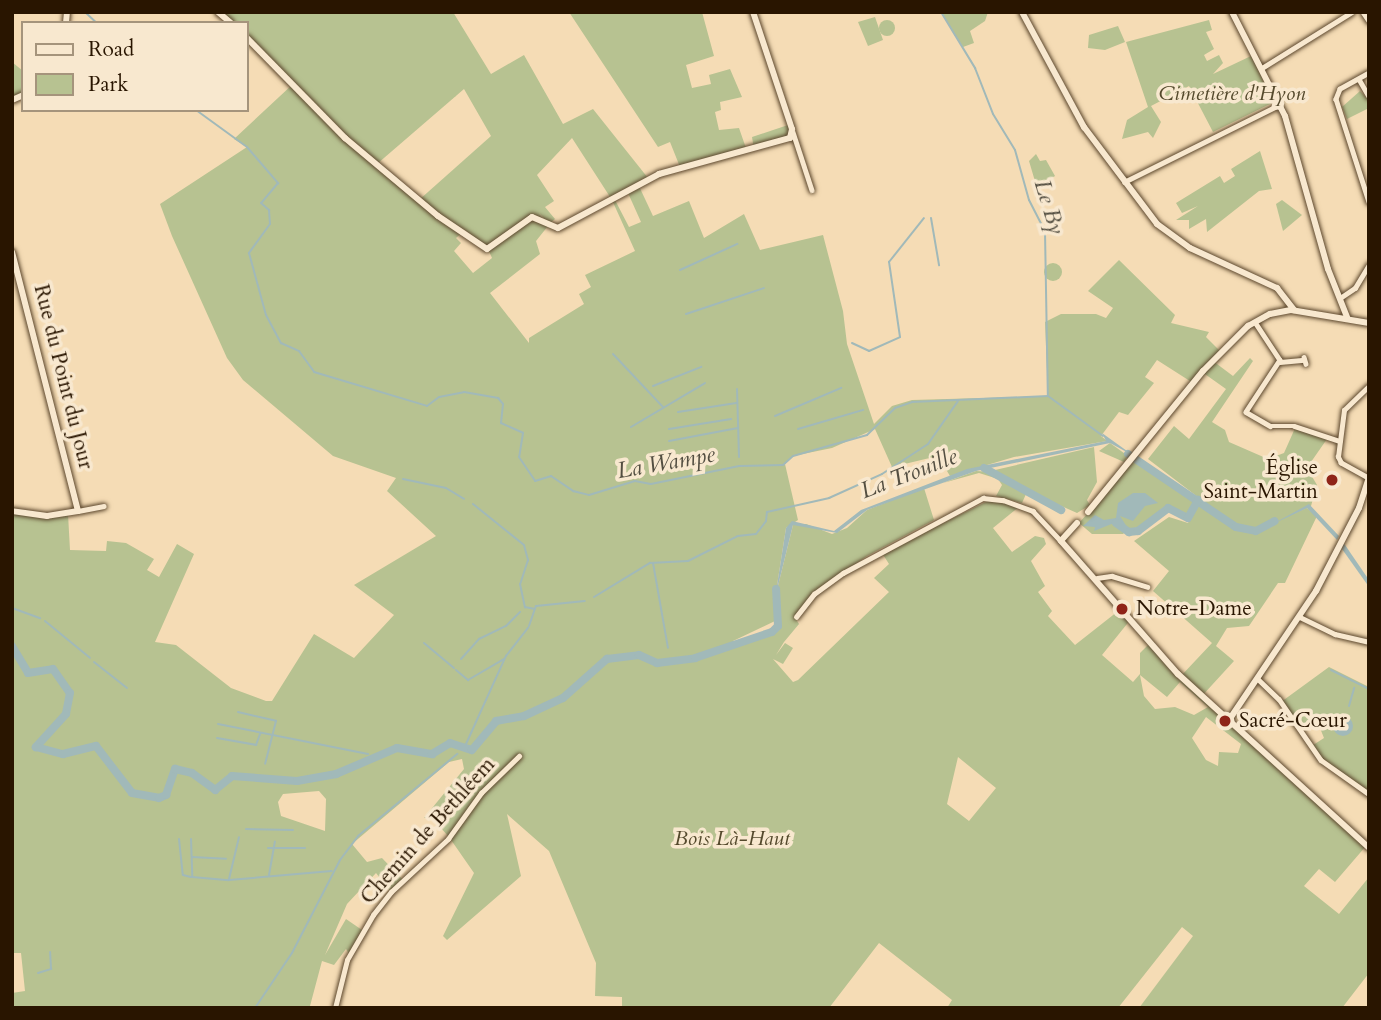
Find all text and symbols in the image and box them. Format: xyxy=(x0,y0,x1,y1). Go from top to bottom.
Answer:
legend xyxy=(21,21,248,112)
text: Road xyxy=(88,35,134,64)
text: Park xyxy=(88,70,128,99)
park label: Cimetière d'Hyon xyxy=(1158,81,1306,107)
water label: Le By xyxy=(1028,176,1070,238)
street label: Rue du Point du Jour xyxy=(28,282,98,472)
water label: La Wampe xyxy=(615,441,717,485)
water label: La Trouille xyxy=(857,443,961,505)
place label: Église Saint-Martin xyxy=(1204,455,1318,505)
marker: Église Saint-Martin xyxy=(1324,472,1340,488)
place label: Notre-Dame xyxy=(1136,596,1252,622)
marker: Notre-Dame xyxy=(1114,601,1130,617)
place label: Sacré-Cœur xyxy=(1239,708,1347,734)
marker: Sacré-Cœur xyxy=(1217,713,1233,729)
street label: Chemin de Bethléem xyxy=(355,752,501,910)
park label: Bois Là-Haut xyxy=(674,826,790,852)

